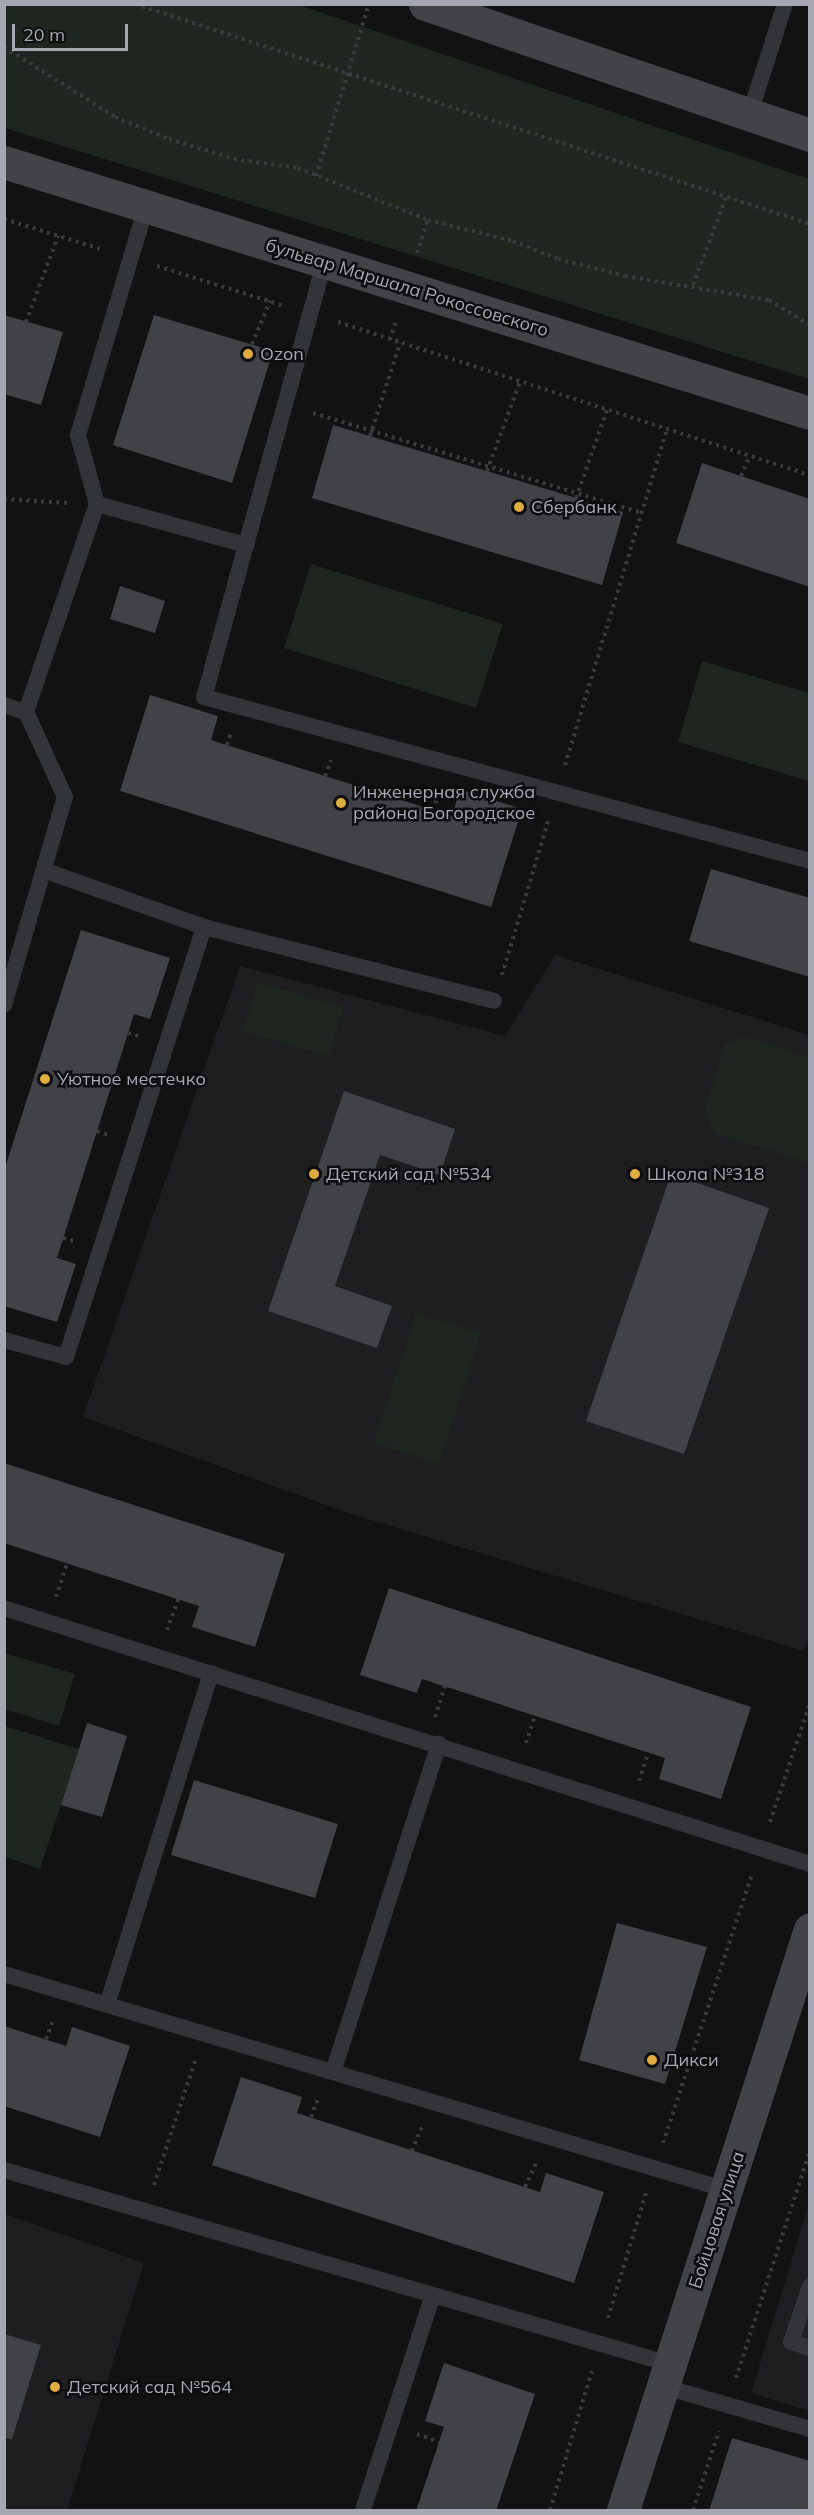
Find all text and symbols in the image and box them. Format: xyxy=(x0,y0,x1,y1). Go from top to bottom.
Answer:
scale bar xyxy=(15,12,130,50)
text: 20 m xyxy=(23,23,65,46)
street label: бульвар Маршала Рокоссовского xyxy=(263,235,551,341)
place label: Ozon xyxy=(260,343,304,365)
marker: Ozon xyxy=(241,347,255,361)
place label: Сбербанк xyxy=(531,496,617,518)
marker: Сбербанк xyxy=(512,500,526,514)
place label: Инженерная служба района Богородское xyxy=(353,782,535,824)
marker: Инженерная служба района Богородское xyxy=(334,796,348,810)
place label: Уютное местечко xyxy=(57,1068,206,1090)
marker: Уютное местечко xyxy=(38,1072,52,1086)
place label: Детский сад №534 xyxy=(326,1163,491,1185)
place label: Школа №318 xyxy=(647,1163,765,1185)
marker: Детский сад №534 xyxy=(307,1167,321,1181)
marker: Школа №318 xyxy=(628,1167,642,1181)
place label: Дикси xyxy=(664,2049,719,2071)
marker: Дикси xyxy=(645,2053,659,2067)
street label: Бойцовая улица xyxy=(685,2149,749,2291)
place label: Детский сад №564 xyxy=(67,2376,232,2398)
marker: Детский сад №564 xyxy=(48,2380,62,2394)

